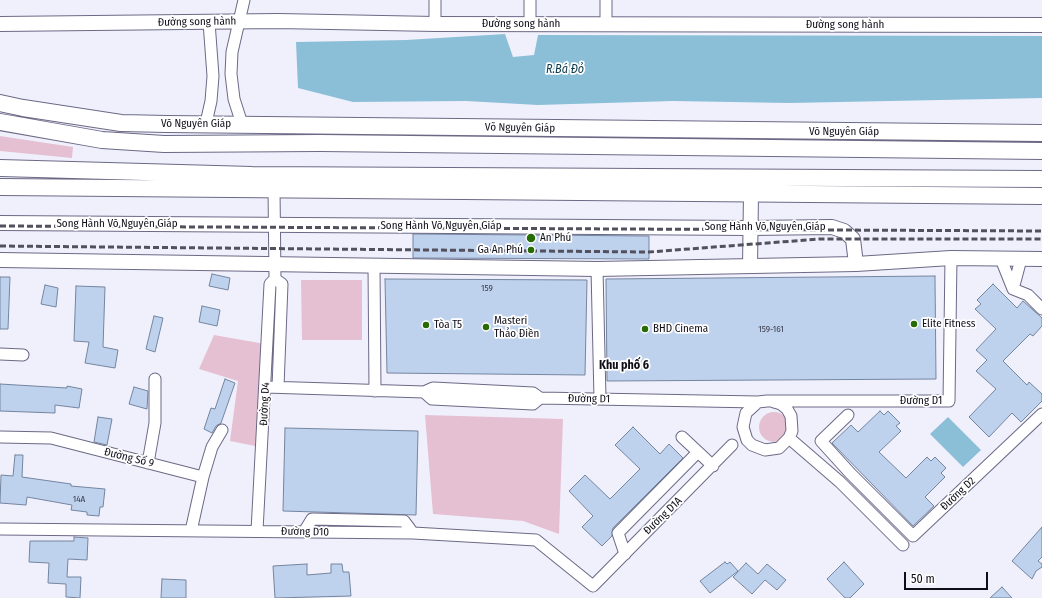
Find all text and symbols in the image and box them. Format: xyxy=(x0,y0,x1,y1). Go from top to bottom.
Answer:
street label: Đường song hành xyxy=(158,15,236,29)
street label: Đường song hành xyxy=(482,17,560,31)
street label: Đường song hành xyxy=(806,18,884,32)
water label: R.Bá Đỏ xyxy=(546,63,584,77)
street label: Võ Nguyên Giáp xyxy=(161,117,231,131)
street label: Võ Nguyên Giáp xyxy=(485,121,555,135)
street label: Võ Nguyên Giáp xyxy=(809,125,879,139)
street label: Song Hành Võ Nguyên Giáp xyxy=(56,217,178,231)
street label: Song Hành Võ Nguyên Giáp xyxy=(380,219,502,233)
street label: Song Hành Võ Nguyên Giáp xyxy=(704,220,826,234)
place label: An Phú xyxy=(540,231,571,245)
marker: An Phú xyxy=(525,232,537,244)
place label: Ga An Phú xyxy=(477,243,523,257)
marker: Ga An Phú xyxy=(526,245,536,255)
house number: 159 xyxy=(481,283,493,293)
place label: Masteri Thảo Điền xyxy=(494,314,539,340)
place label: Elite Fitness xyxy=(922,317,976,331)
place label: Tòa T5 xyxy=(434,318,462,332)
marker: Elite Fitness xyxy=(909,319,919,329)
marker: Tòa T5 xyxy=(421,320,431,330)
marker: Masteri Thảo Điền xyxy=(481,322,491,332)
place label: BHD Cinema xyxy=(653,322,708,336)
marker: BHD Cinema xyxy=(640,324,650,334)
house number: 159-161 xyxy=(758,324,784,334)
district label: Khu phố 6 xyxy=(599,359,649,373)
street label: Đường D4 xyxy=(257,382,273,426)
street label: Đường D1 xyxy=(568,392,610,406)
street label: Đường D1 xyxy=(900,394,942,408)
street label: Đường Số 9 xyxy=(103,445,155,471)
street label: Đường D2 xyxy=(938,475,978,513)
house number: 14A xyxy=(73,494,85,504)
street label: Đường D1A xyxy=(641,495,685,537)
street label: Đường D10 xyxy=(281,525,329,539)
scale bar xyxy=(906,564,990,590)
text: 50 m xyxy=(911,572,935,586)

